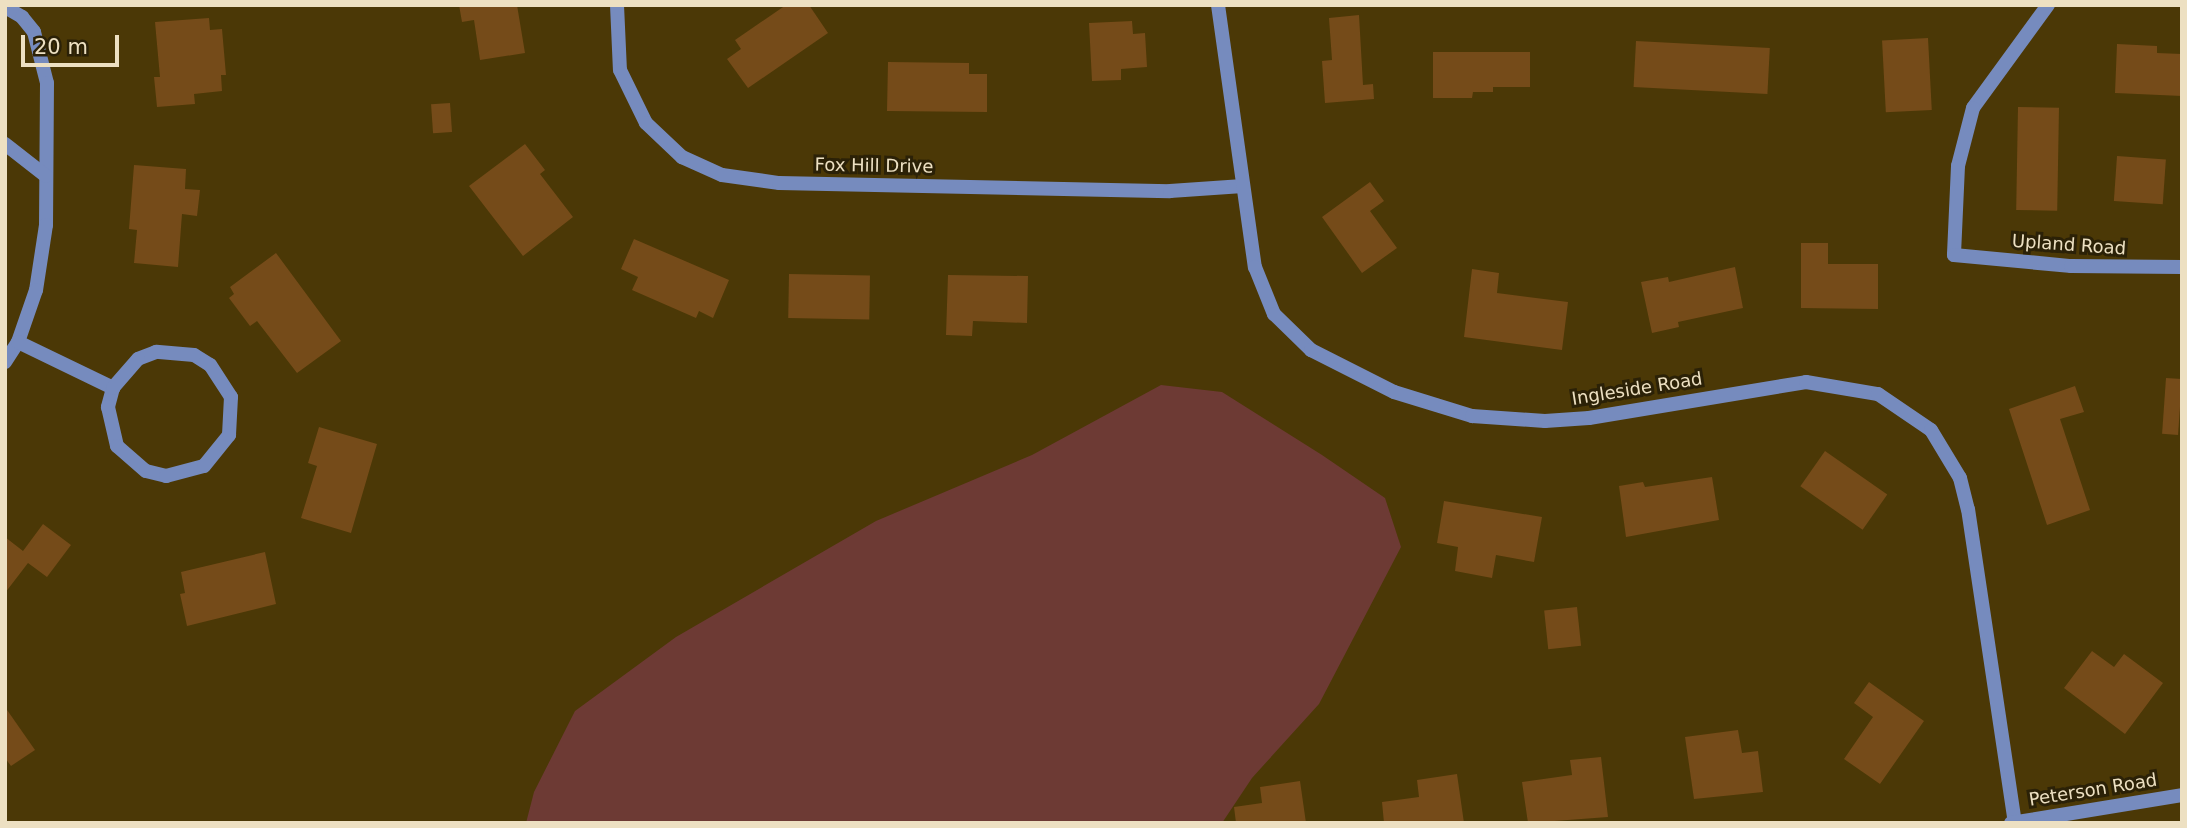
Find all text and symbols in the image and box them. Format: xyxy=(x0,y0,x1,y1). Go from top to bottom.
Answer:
scale bar xyxy=(24,21,122,65)
text: 20 m xyxy=(34,35,88,59)
street label: Fox Hill Drive xyxy=(814,154,934,178)
street label: Upland Road xyxy=(2011,230,2127,260)
street label: Ingleside Road xyxy=(1570,368,1704,410)
street label: Peterson Road xyxy=(2027,769,2159,811)

